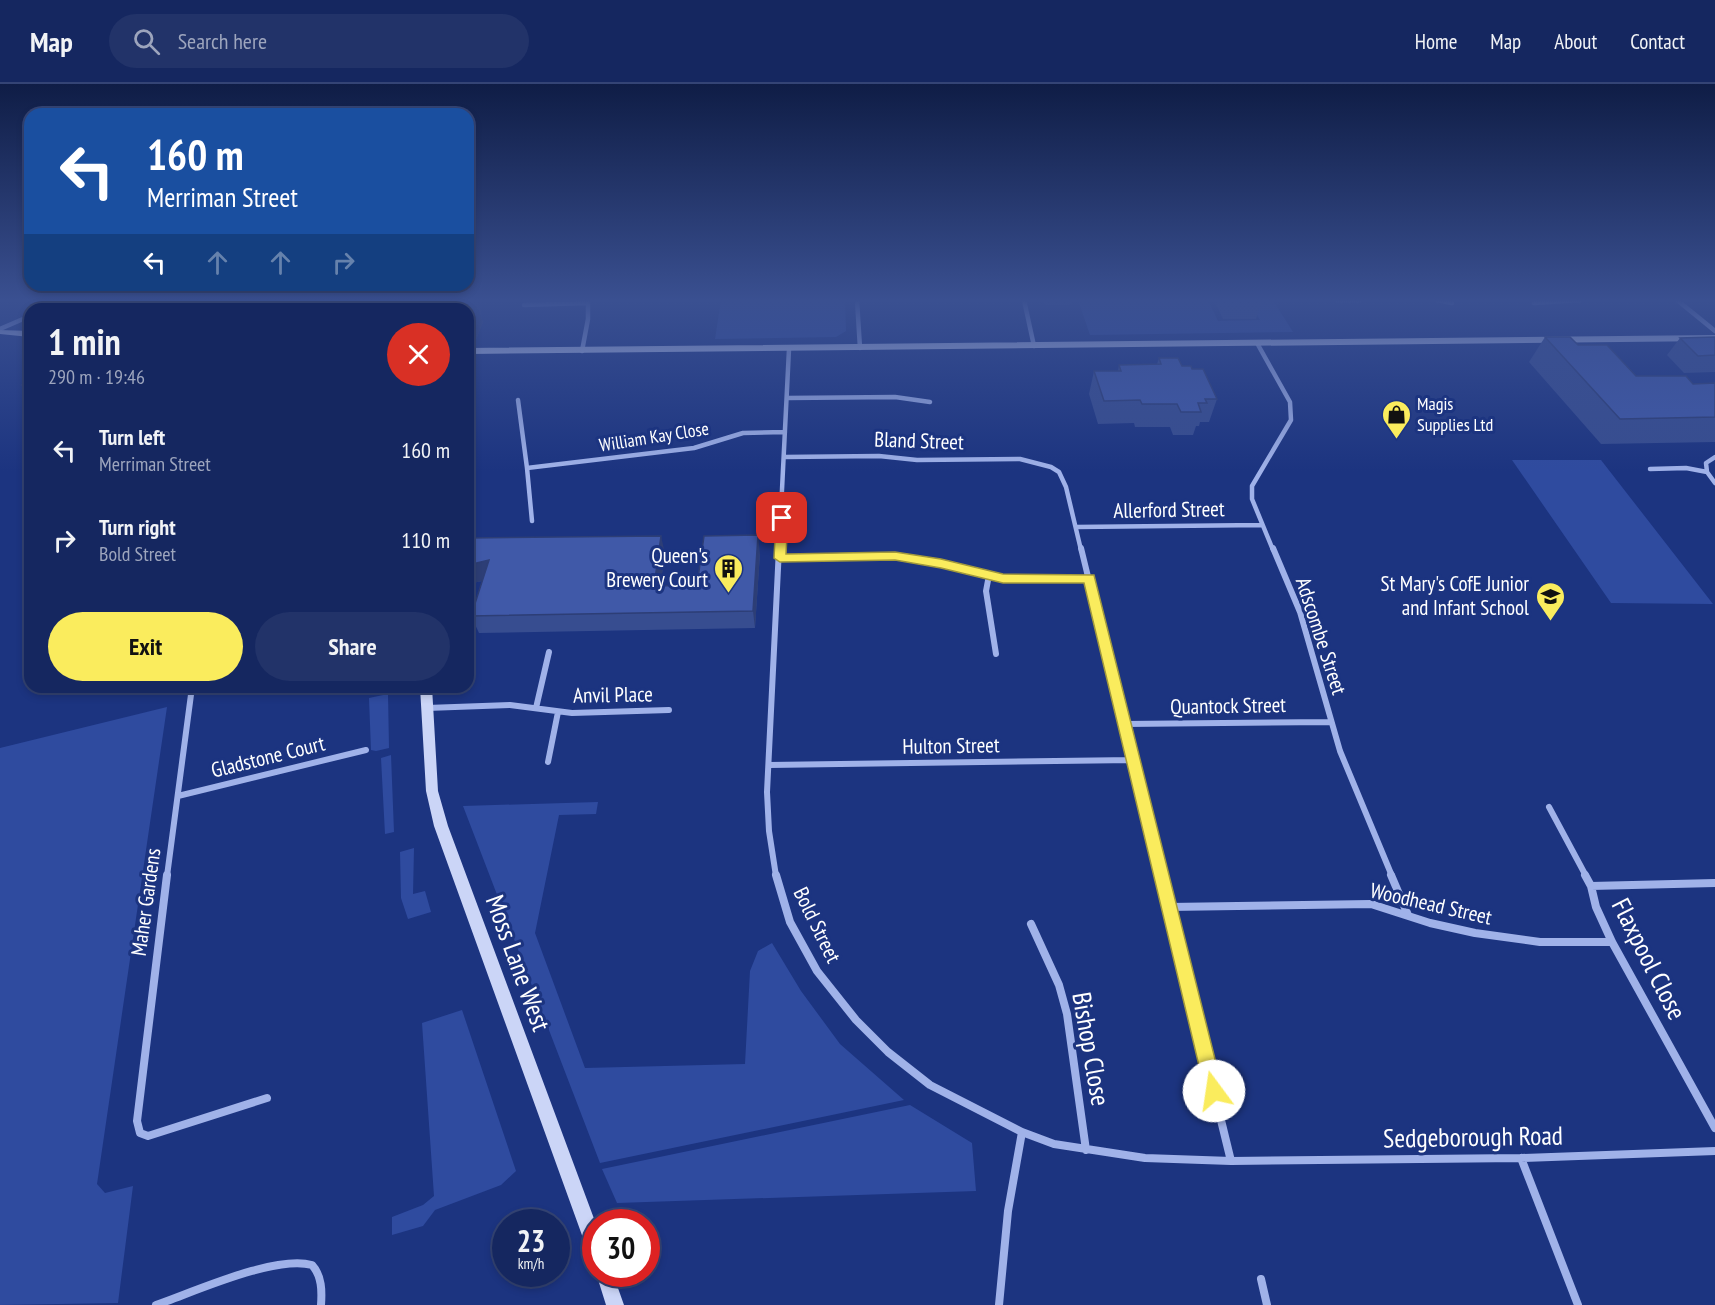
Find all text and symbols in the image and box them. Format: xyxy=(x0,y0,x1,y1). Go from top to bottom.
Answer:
search box xyxy=(109,14,529,68)
text: Map xyxy=(30,23,73,60)
icon: search xyxy=(130,25,163,58)
text: Search here xyxy=(178,27,267,55)
text: Home xyxy=(1415,28,1457,55)
text: Map xyxy=(1490,28,1521,55)
text: About xyxy=(1554,28,1597,55)
text: Contact xyxy=(1630,28,1685,55)
text: 160 m xyxy=(147,127,244,182)
icon: left xyxy=(48,132,126,210)
text: Merriman Street xyxy=(147,180,298,214)
icon: left xyxy=(138,246,171,279)
icon: ahead xyxy=(201,246,234,279)
icon: ahead xyxy=(264,246,297,279)
icon: right xyxy=(327,246,360,279)
text: 1 min xyxy=(48,318,121,365)
button: close xyxy=(387,323,450,386)
text: 290 m · 19:46 xyxy=(48,364,145,390)
place label: Magis Supplies Ltd xyxy=(1417,392,1493,436)
shop icon: Magis Supplies Ltd xyxy=(1380,398,1412,440)
street label: William Kay Close xyxy=(598,417,710,457)
text: Turn left xyxy=(99,423,165,451)
street label: Bland Street xyxy=(874,425,964,456)
icon: left xyxy=(48,434,81,467)
text: 160 m xyxy=(401,436,450,464)
text: Merriman Street xyxy=(99,451,211,477)
pin xyxy=(756,492,807,543)
street label: Allerford Street xyxy=(1113,495,1225,524)
icon: arrive xyxy=(765,501,798,534)
text: Turn right xyxy=(99,513,176,541)
icon: right xyxy=(48,524,81,557)
text: 110 m xyxy=(401,526,450,554)
text: Bold Street xyxy=(99,541,176,567)
place label: Queen's Brewery Court xyxy=(606,542,708,593)
building icon: Queen's Brewery Court xyxy=(713,552,745,594)
place label: St Mary's CofE Junior and Infant School xyxy=(1381,570,1529,621)
street label: Adscombe Street xyxy=(1290,574,1353,698)
school or university icon: St Mary's CofE Junior and Infant School xyxy=(1534,580,1566,622)
button: Exit xyxy=(48,612,243,681)
button: Share xyxy=(255,612,450,681)
street label: Anvil Place xyxy=(573,680,653,709)
street label: Quantock Street xyxy=(1170,691,1286,720)
street label: Gladstone Court xyxy=(208,729,328,784)
street label: Hulton Street xyxy=(902,731,1000,760)
street label: Maher Gardens xyxy=(125,846,166,958)
street label: Woodhead Street xyxy=(1368,876,1495,931)
street label: Bold Street xyxy=(788,883,847,967)
street label: Moss Lane West xyxy=(479,890,558,1035)
street label: Flaxpool Close xyxy=(1605,892,1694,1025)
street label: Bishop Close xyxy=(1065,989,1118,1108)
position arrow xyxy=(1182,1059,1246,1123)
street label: Sedgeborough Road xyxy=(1383,1118,1563,1155)
speed limit sign: 30 xyxy=(582,1209,660,1287)
text: 23 xyxy=(517,1221,545,1260)
text: km/h xyxy=(518,1254,544,1273)

